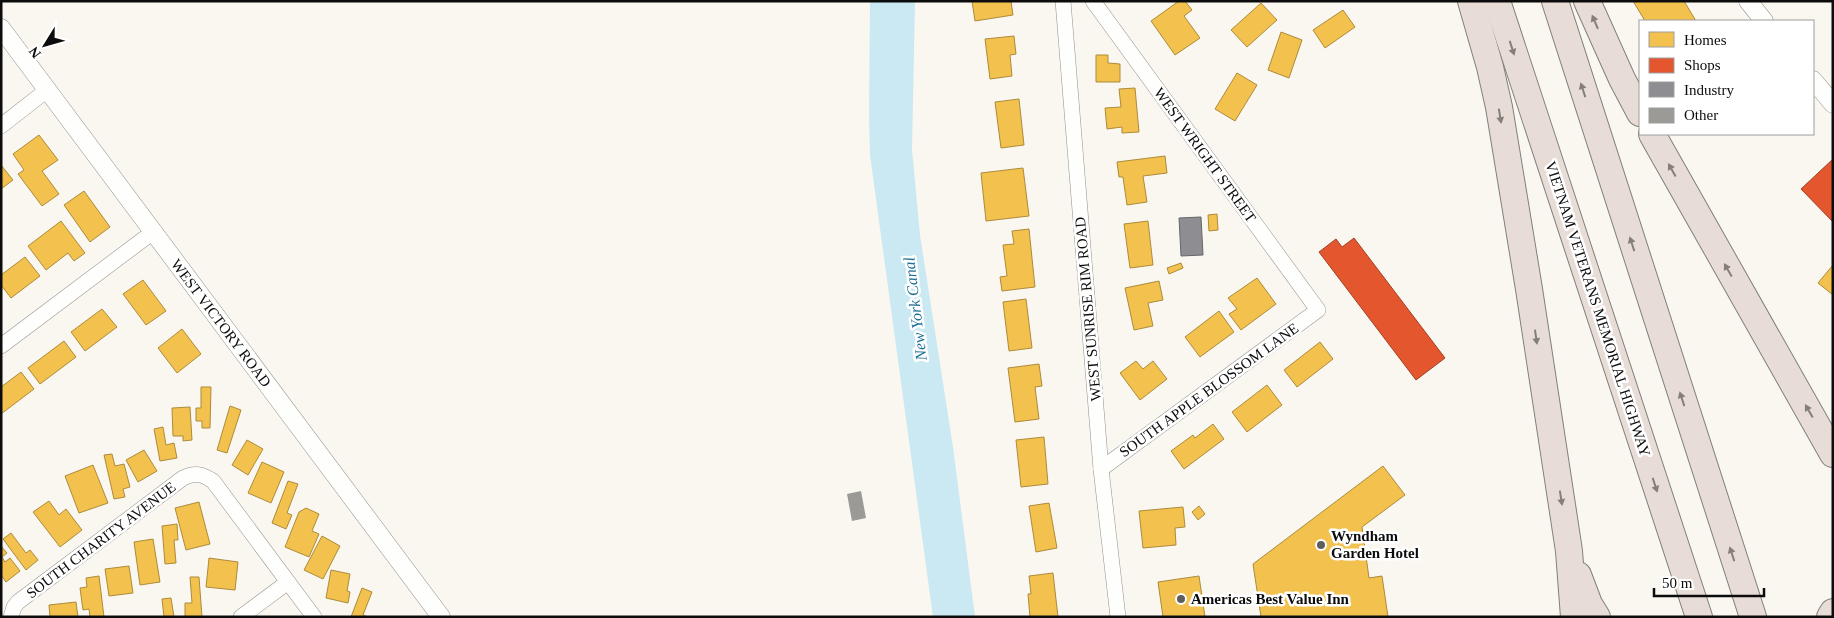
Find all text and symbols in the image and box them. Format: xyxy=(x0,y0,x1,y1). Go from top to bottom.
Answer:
one-way arrow xyxy=(1591,15,1599,29)
north arrow xyxy=(20,20,70,70)
legend xyxy=(1639,20,1814,135)
text: Homes xyxy=(1684,32,1727,48)
one-way arrow xyxy=(1509,40,1517,55)
text: N xyxy=(26,44,44,61)
text: Shops xyxy=(1684,57,1721,73)
one-way arrow xyxy=(1579,82,1587,97)
text: Industry xyxy=(1684,82,1734,98)
street label: WEST WRIGHT STREET xyxy=(1151,85,1259,225)
text: Other xyxy=(1684,107,1718,123)
one-way arrow xyxy=(1497,109,1505,125)
street label: VIETNAM VETERANS MEMORIAL HIGHWAY xyxy=(1543,159,1654,459)
one-way arrow xyxy=(1667,163,1676,176)
street label: WEST SUNRISE RIM ROAD xyxy=(1072,216,1104,402)
one-way arrow xyxy=(1628,237,1636,252)
street label: WEST VICTORY ROAD xyxy=(168,256,274,390)
water label: New York Canal xyxy=(900,256,930,363)
one-way arrow xyxy=(1724,263,1733,277)
street label: SOUTH APPLE BLOSSOM LANE xyxy=(1116,320,1302,460)
one-way arrow xyxy=(1532,329,1540,345)
one-way arrow xyxy=(1678,392,1685,407)
one-way arrow xyxy=(1804,405,1813,418)
one-way arrow xyxy=(1652,478,1660,493)
street label: SOUTH CHARITY AVENUE xyxy=(23,479,179,601)
one-way arrow xyxy=(1557,490,1565,506)
place label: Wyndham Garden Hotel xyxy=(1331,528,1419,561)
marker: Wyndham Garden Hotel xyxy=(1315,539,1327,551)
one-way arrow xyxy=(1728,546,1735,561)
scale bar xyxy=(1654,566,1764,598)
text: 50 m xyxy=(1662,575,1693,591)
place label: Americas Best Value Inn xyxy=(1191,591,1350,607)
marker: Americas Best Value Inn xyxy=(1175,593,1187,605)

